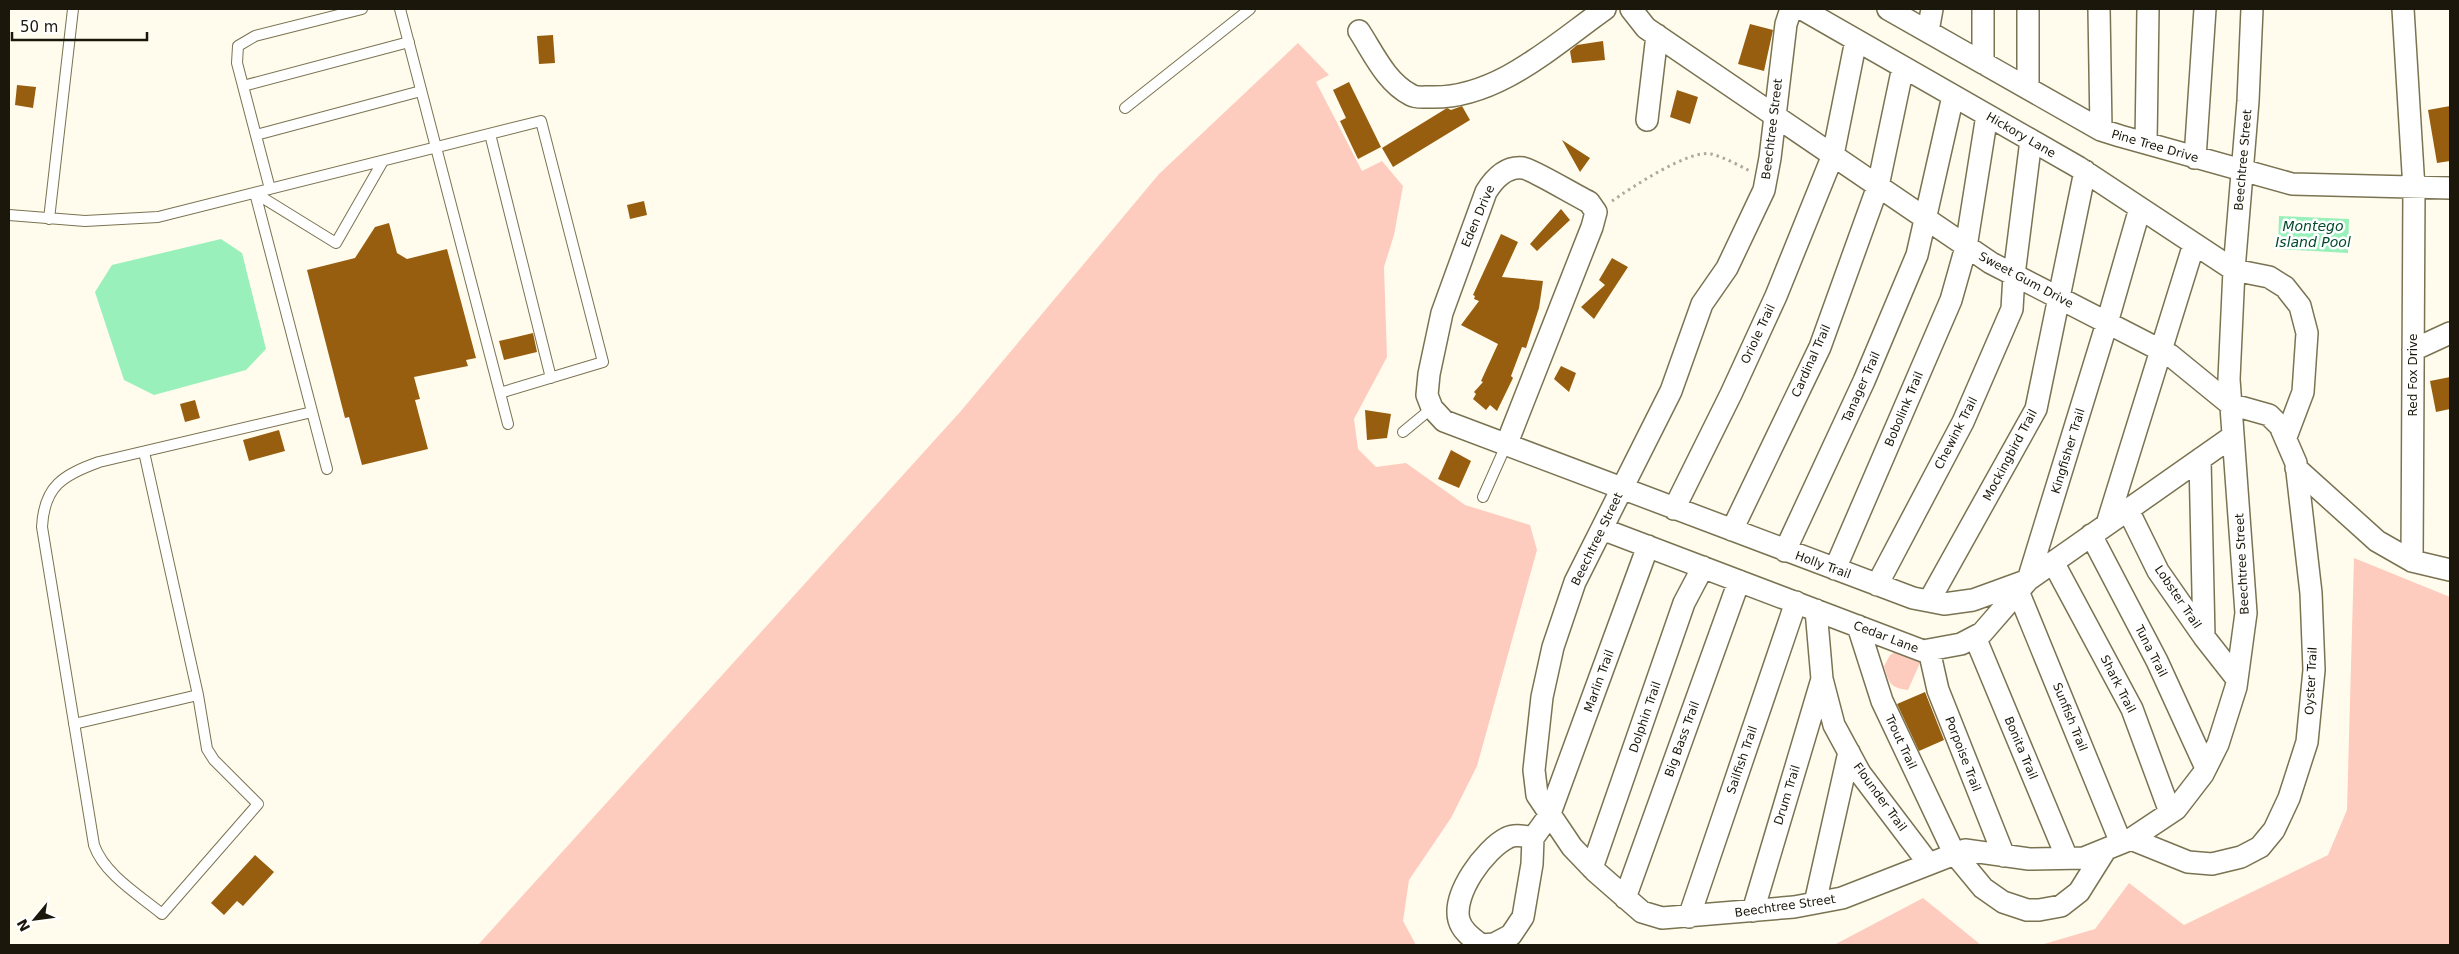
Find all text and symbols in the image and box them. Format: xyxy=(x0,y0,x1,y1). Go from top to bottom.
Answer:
scale bar xyxy=(12,10,148,42)
text: 50 m xyxy=(20,18,58,36)
street label: Beechtree Street xyxy=(1759,77,1785,180)
street label: Beechtree Street xyxy=(2232,108,2254,211)
street label: Hickory Lane xyxy=(1984,110,2058,160)
street label: Pine Tree Drive xyxy=(2110,127,2200,165)
street label: Eden Drive xyxy=(1459,183,1497,249)
water label: Montego Island Pool xyxy=(2275,218,2351,250)
street label: Sweet Gum Drive xyxy=(1976,249,2076,311)
street label: Oriole Trail xyxy=(1738,302,1778,366)
street label: Cardinal Trail xyxy=(1789,323,1833,399)
street label: Red Fox Drive xyxy=(2406,334,2420,416)
street label: Tanager Trail xyxy=(1839,349,1883,425)
street label: Bobolink Trail xyxy=(1882,369,1926,449)
street label: Chewink Trail xyxy=(1932,394,1980,472)
street label: Mockingbird Trail xyxy=(1980,407,2040,503)
street label: Kingfisher Trail xyxy=(2048,407,2088,495)
street label: Beechtree Street xyxy=(1568,490,1626,588)
street label: Beechtree Street xyxy=(2232,513,2252,615)
street label: Holly Trail xyxy=(1793,548,1853,582)
street label: Lobster Trail xyxy=(2152,563,2204,631)
street label: Cedar Lane xyxy=(1852,618,1920,656)
street label: Tuna Trail xyxy=(2132,622,2170,679)
street label: Oyster Trail xyxy=(2302,647,2320,715)
street label: Marlin Trail xyxy=(1581,648,1617,714)
street label: Shark Trail xyxy=(2098,653,2138,715)
street label: Dolphin Trail xyxy=(1626,680,1664,754)
street label: Sunfish Trail xyxy=(2050,681,2090,753)
street label: Big Bass Trail xyxy=(1662,699,1702,779)
street label: Trout Trail xyxy=(1882,712,1920,771)
street label: Porpoise Trail xyxy=(1942,714,1984,794)
street label: Bonita Trail xyxy=(2001,714,2041,782)
street label: Sailfish Trail xyxy=(1724,724,1760,796)
street label: Flounder Trail xyxy=(1851,760,1909,834)
street label: Drum Trail xyxy=(1771,763,1803,827)
street label: Beechtree Street xyxy=(1734,892,1837,920)
north arrow xyxy=(10,894,60,944)
text: N xyxy=(14,916,33,934)

